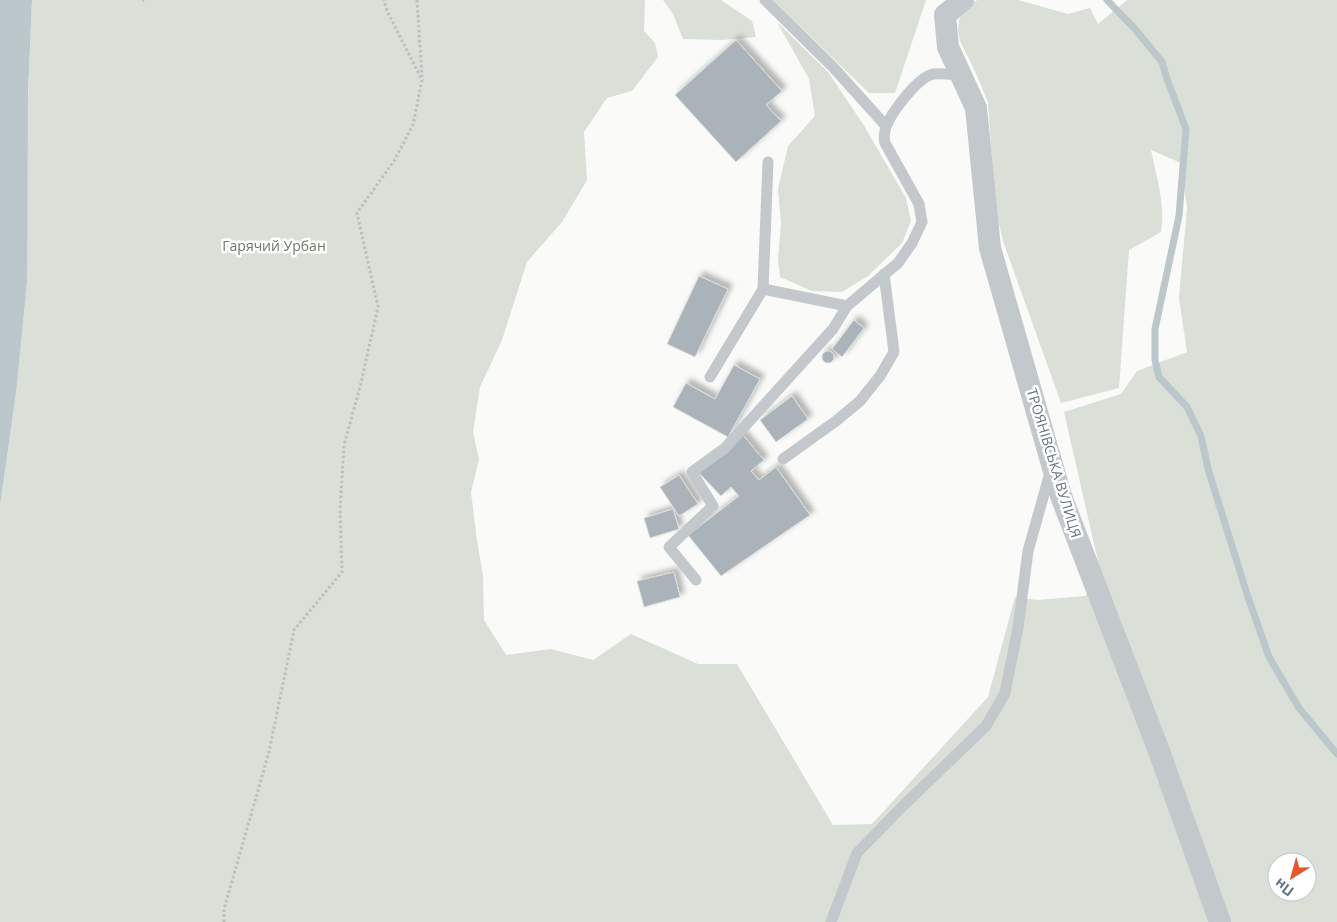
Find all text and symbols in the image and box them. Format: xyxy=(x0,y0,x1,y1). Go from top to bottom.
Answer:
park label: Гарячий Урбан xyxy=(222,236,326,255)
street label: ТРОЯНІВСЬКА ВУЛИЦЯ xyxy=(1023,386,1086,540)
north arrow xyxy=(1267,852,1317,902)
text: Пн xyxy=(1270,874,1297,901)

